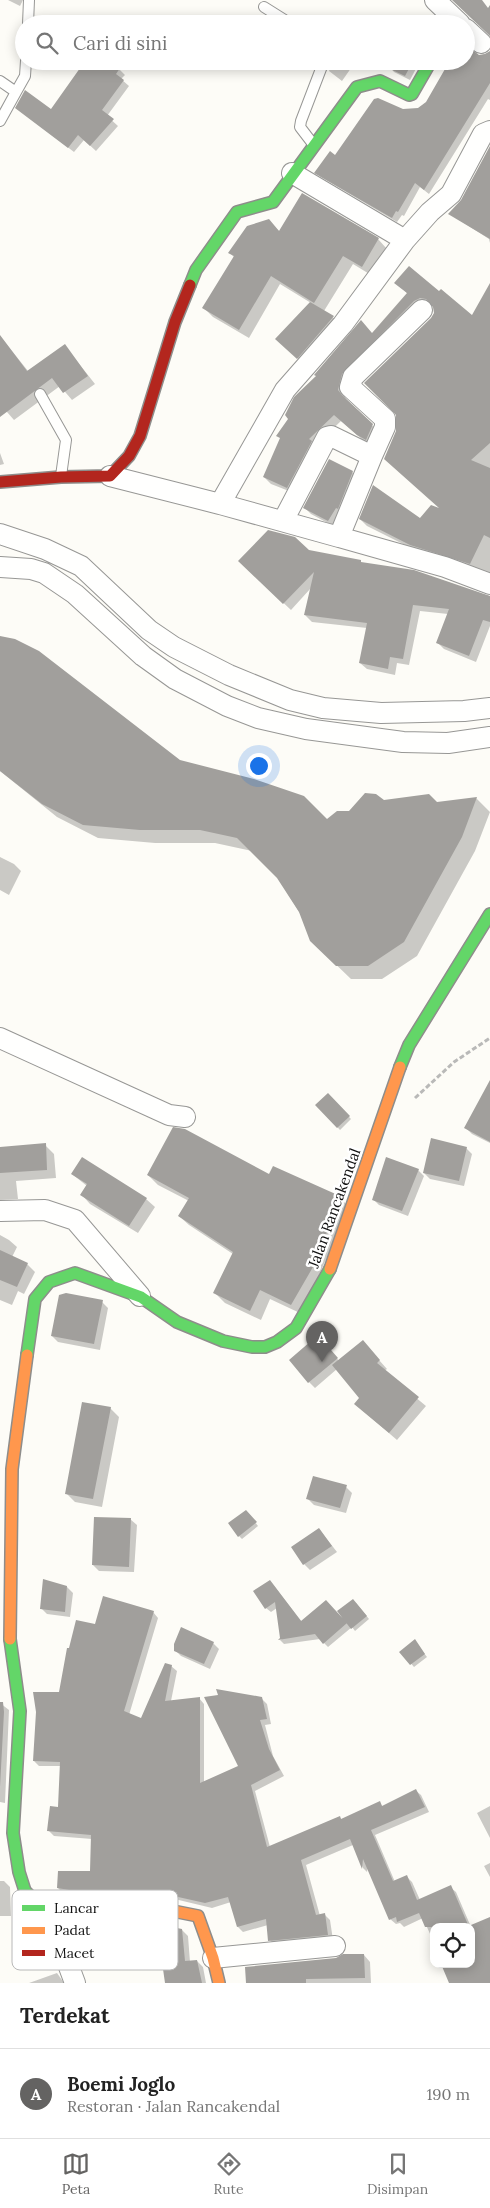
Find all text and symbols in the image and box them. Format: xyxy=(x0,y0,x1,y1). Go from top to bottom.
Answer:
search box xyxy=(15,15,475,70)
icon: search xyxy=(33,29,61,57)
text: Cari di sini xyxy=(73,31,167,55)
your location xyxy=(246,753,272,779)
street label: Jalan Rancakendal xyxy=(303,1146,364,1271)
pin: A xyxy=(306,1321,338,1362)
legend xyxy=(12,1890,178,1970)
text: Lancar xyxy=(54,1899,99,1917)
text: Padat xyxy=(54,1921,91,1939)
map controls xyxy=(430,1923,475,1968)
button: locate xyxy=(430,1923,475,1968)
text: Macet xyxy=(54,1944,95,1962)
text: Terdekat xyxy=(20,2002,110,2029)
text: Boemi Joglo xyxy=(67,2072,175,2096)
text: A xyxy=(31,2084,41,2104)
text: 190 m xyxy=(426,2084,470,2104)
text: Restoran · Jalan Rancakendal xyxy=(67,2096,280,2116)
tab: Peta xyxy=(62,2150,90,2198)
tab: Rute xyxy=(213,2150,244,2198)
tab: Disimpan xyxy=(367,2150,428,2198)

